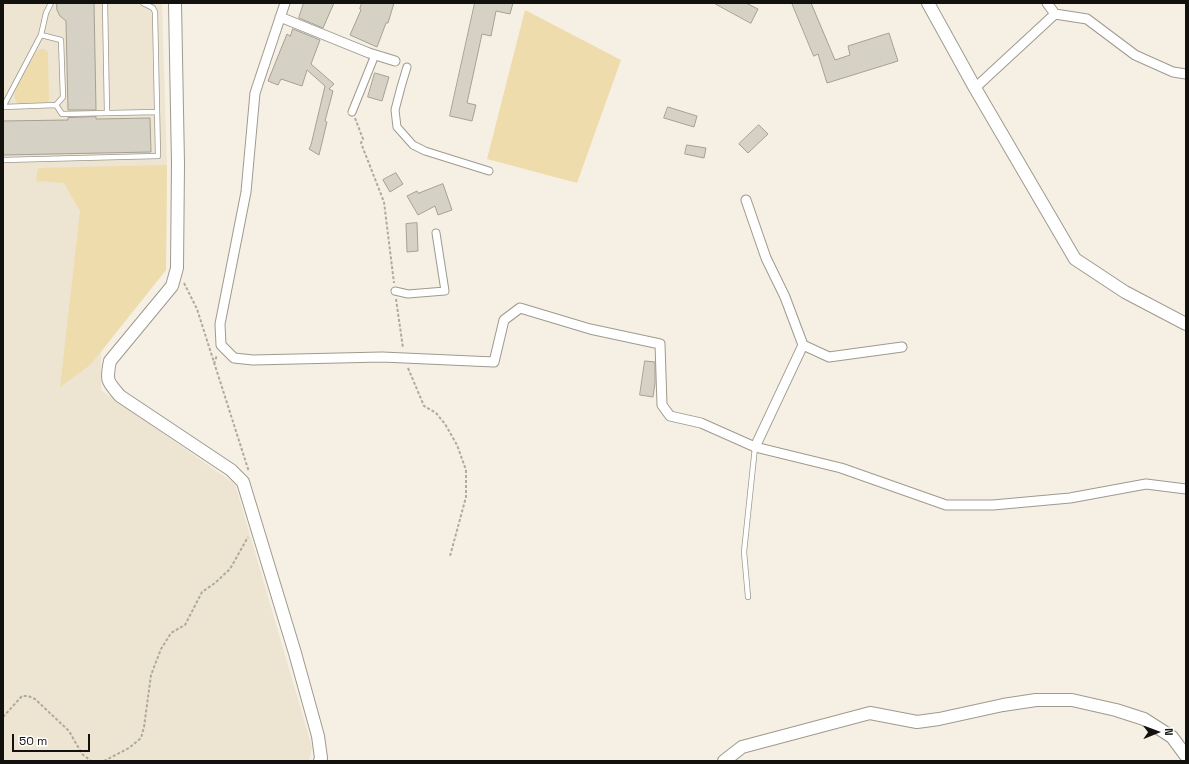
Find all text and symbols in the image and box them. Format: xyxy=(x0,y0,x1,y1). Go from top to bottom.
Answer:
north arrow xyxy=(1137,712,1177,752)
scale bar xyxy=(14,726,92,752)
text: N xyxy=(1162,728,1176,736)
text: 50 m xyxy=(19,733,47,749)

